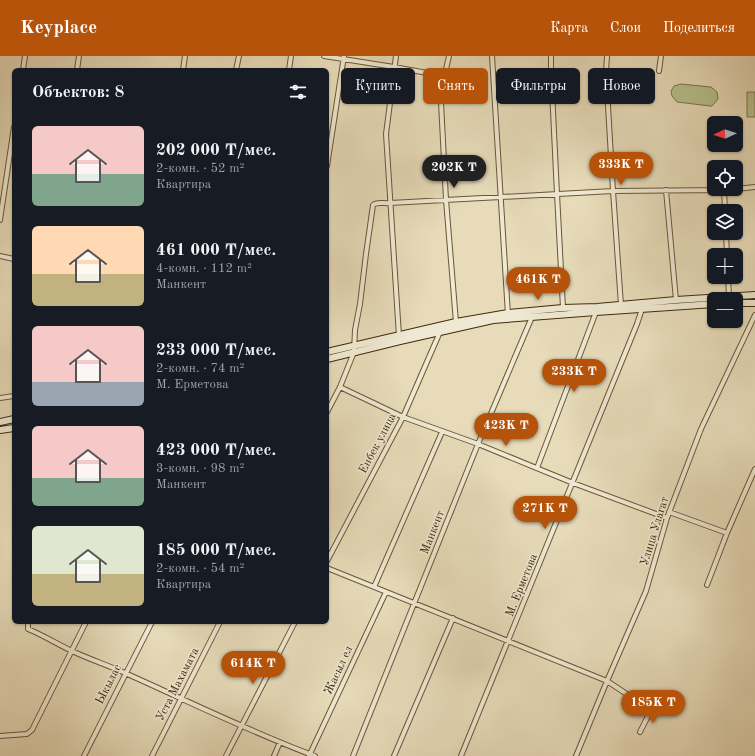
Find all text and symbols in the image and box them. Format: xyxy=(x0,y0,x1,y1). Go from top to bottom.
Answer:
text: Keyplace xyxy=(20,19,97,38)
text: Карта xyxy=(550,21,588,35)
text: Слои xyxy=(610,21,641,35)
text: Поделиться xyxy=(663,21,735,35)
chip: Купить xyxy=(341,68,415,104)
chip: Снять xyxy=(423,68,488,104)
chip: Фильтры xyxy=(496,68,580,104)
chip: Новое xyxy=(588,68,655,104)
icon: filters xyxy=(287,81,309,103)
text: Объектов: 8 xyxy=(32,84,124,101)
north arrow xyxy=(707,116,743,152)
map controls xyxy=(707,116,743,328)
icon: home xyxy=(64,142,112,190)
text: 202 000 ₸/мес. xyxy=(156,142,276,159)
pin: 333K ₸ xyxy=(588,152,654,186)
pin: 202K ₸ xyxy=(421,155,487,189)
text: 333K ₸ xyxy=(598,158,644,171)
button: locate xyxy=(707,160,743,196)
text: 202K ₸ xyxy=(431,161,477,174)
text: 2-комн. · 52 m² xyxy=(156,162,244,175)
text: Квартира xyxy=(156,178,211,191)
button: layers xyxy=(707,204,743,240)
icon: home xyxy=(64,242,112,290)
text: 461 000 ₸/мес. xyxy=(156,242,276,259)
button: + xyxy=(707,248,743,284)
text: 4-комн. · 112 m² xyxy=(156,262,252,275)
pin: 461K ₸ xyxy=(505,267,571,301)
text: 461K ₸ xyxy=(515,273,561,286)
text: Манкент xyxy=(156,278,206,291)
button: − xyxy=(707,292,743,328)
icon: home xyxy=(64,342,112,390)
text: 233 000 ₸/мес. xyxy=(156,342,276,359)
pin: 233K ₸ xyxy=(541,359,607,393)
text: 2-комн. · 74 m² xyxy=(156,362,244,375)
text: 233K ₸ xyxy=(551,365,597,378)
text: М. Ерметова xyxy=(156,378,229,391)
street label: Енбек улица xyxy=(357,411,399,476)
pin: 423K ₸ xyxy=(473,413,539,447)
text: 423K ₸ xyxy=(483,419,529,432)
icon: home xyxy=(64,442,112,490)
text: 423 000 ₸/мес. xyxy=(156,442,276,459)
text: 3-комн. · 98 m² xyxy=(156,462,244,475)
text: Манкент xyxy=(156,478,206,491)
street label: Улица Улагат xyxy=(639,495,671,567)
pin: 271K ₸ xyxy=(512,496,578,530)
text: 271K ₸ xyxy=(522,502,568,515)
street label: Манкент xyxy=(419,508,447,556)
icon: home xyxy=(64,542,112,590)
text: 185 000 ₸/мес. xyxy=(156,542,276,559)
street label: М. Ерметова xyxy=(504,552,540,619)
text: 2-комн. · 54 m² xyxy=(156,562,244,575)
text: Квартира xyxy=(156,578,211,591)
street label: Жасыл ел xyxy=(322,644,355,697)
street label: Уста Махамата xyxy=(154,646,202,723)
pin: 614K ₸ xyxy=(220,651,286,685)
text: 614K ₸ xyxy=(230,657,276,670)
street label: Ыкылас xyxy=(94,663,124,706)
pin: 185K ₸ xyxy=(620,690,686,724)
text: 185K ₸ xyxy=(630,696,676,709)

